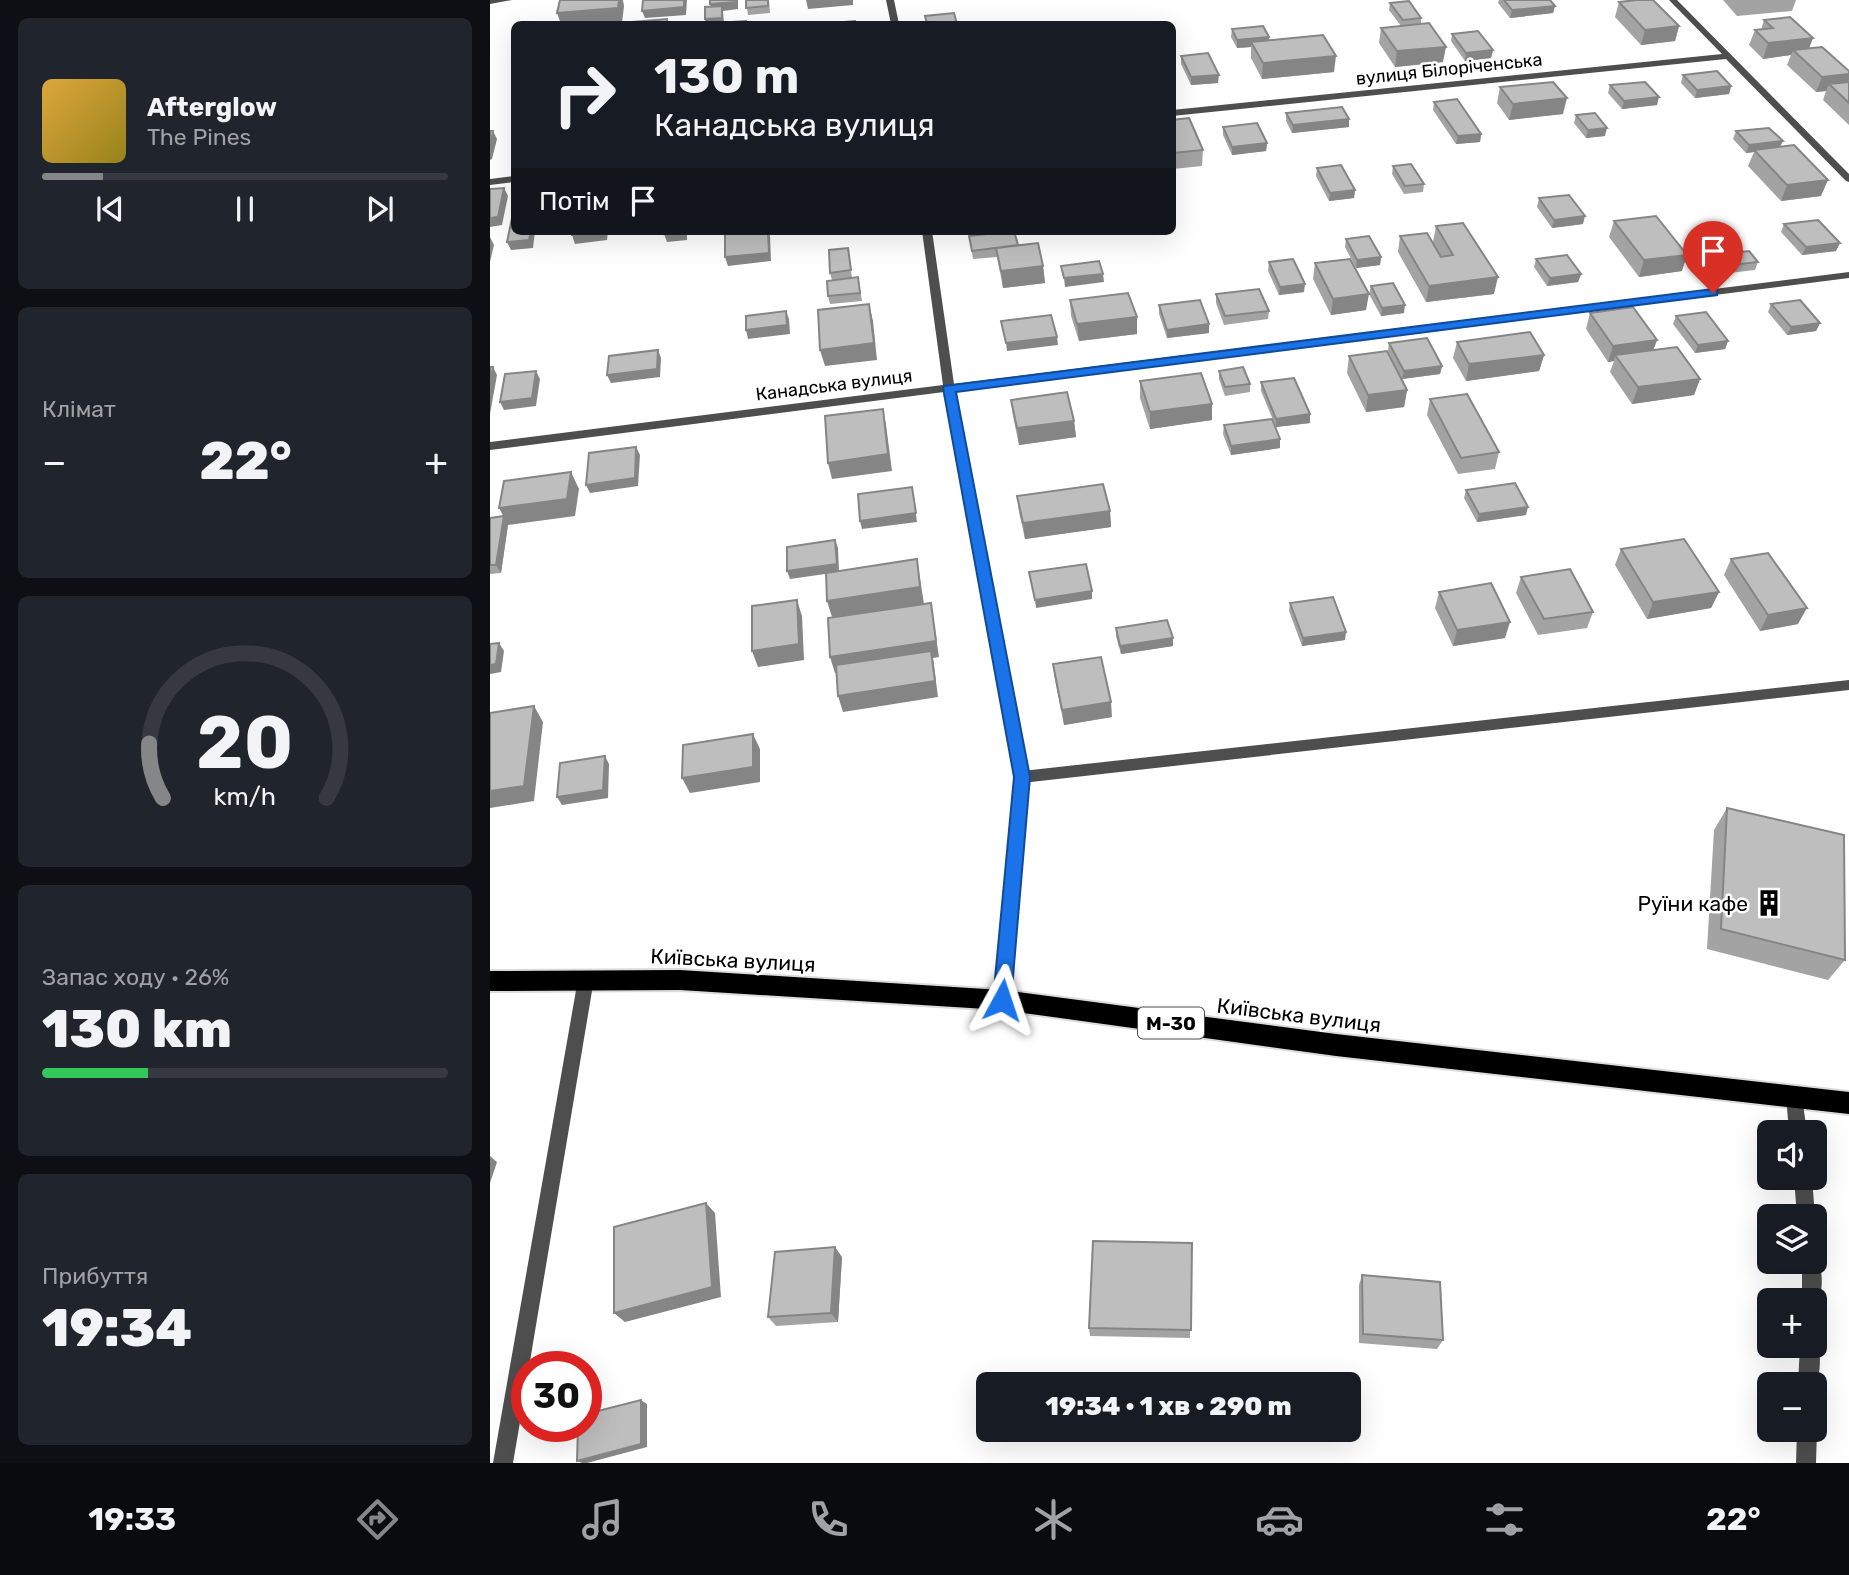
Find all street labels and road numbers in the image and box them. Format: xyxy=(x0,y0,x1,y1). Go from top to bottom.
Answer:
street label: вулиця Білоріченська xyxy=(1355,48,1543,90)
street label: Канадська вулиця xyxy=(754,364,914,406)
street label: Київська вулиця xyxy=(650,943,816,977)
street label: Київська вулиця xyxy=(1215,993,1383,1037)
road number: М-30 xyxy=(1138,1007,1204,1038)

